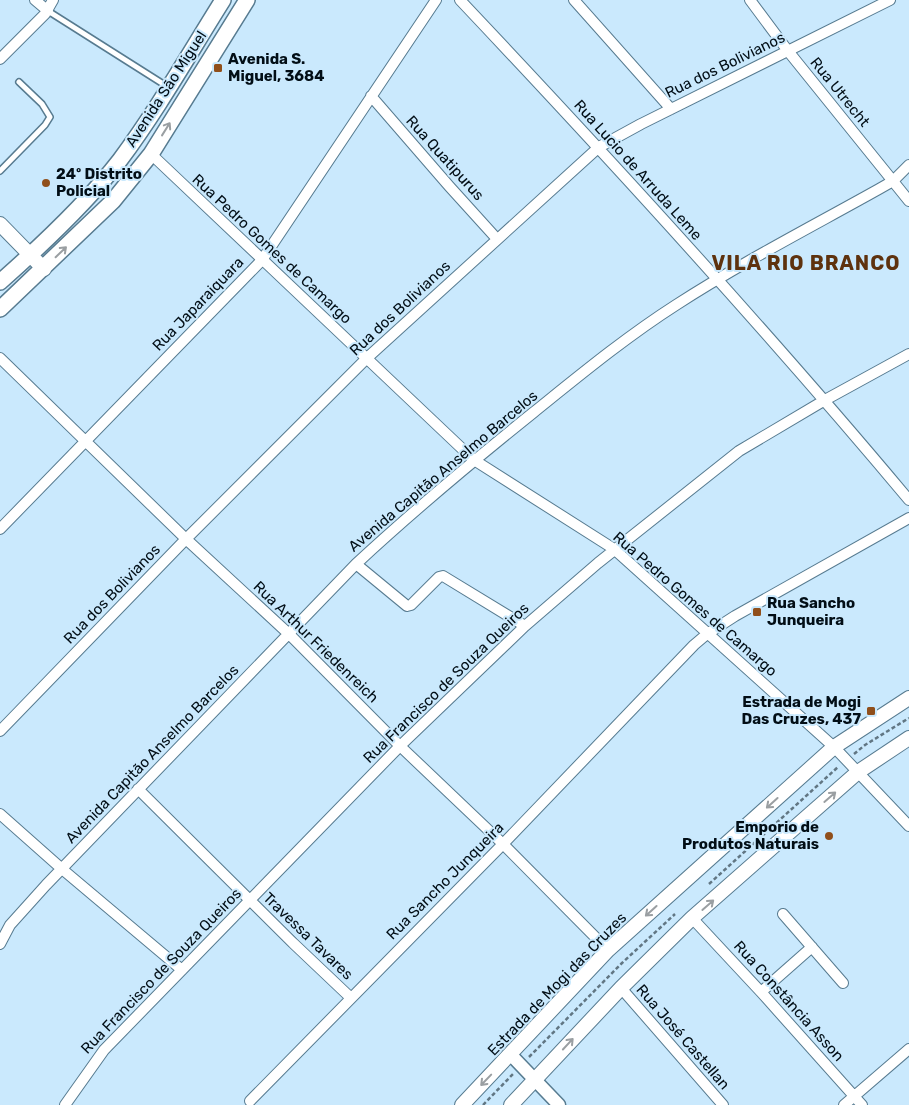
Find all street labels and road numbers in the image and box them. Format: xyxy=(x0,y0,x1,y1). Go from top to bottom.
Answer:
street label: Avenida São Miguel xyxy=(122,27,210,151)
street label: Rua dos Bolivianos xyxy=(662,28,788,102)
street label: Rua Utrecht xyxy=(806,54,874,131)
street label: Rua Lucio de Arruda Leme xyxy=(570,96,706,244)
street label: Rua Quatipurus xyxy=(402,112,488,204)
street label: Rua Pedro Gomes de Camargo xyxy=(189,170,355,328)
street label: Rua Japaraiquara xyxy=(149,253,247,355)
street label: Rua dos Bolivianos xyxy=(346,256,454,359)
street label: Avenida Capitão Anselmo Barcelos xyxy=(345,386,542,555)
street label: Rua Pedro Gomes de Camargo xyxy=(609,528,781,680)
street label: Rua dos Bolivianos xyxy=(60,540,164,647)
street label: Rua Arthur Friedenreich xyxy=(250,578,382,706)
street label: Rua Francisco de Souza Queiros xyxy=(360,599,533,767)
street label: Avenida Capitão Anselmo Barcelos xyxy=(62,661,243,847)
street label: Rua Sancho Junqueira xyxy=(383,819,507,943)
street label: Rua Francisco de Souza Queiros xyxy=(77,884,245,1057)
street label: Travessa Tavares xyxy=(259,889,357,984)
street label: Estrada de Mogi das Cruzes xyxy=(484,908,630,1059)
street label: Rua Constância Asson xyxy=(730,937,848,1065)
street label: Rua José Castellan xyxy=(632,981,734,1093)

